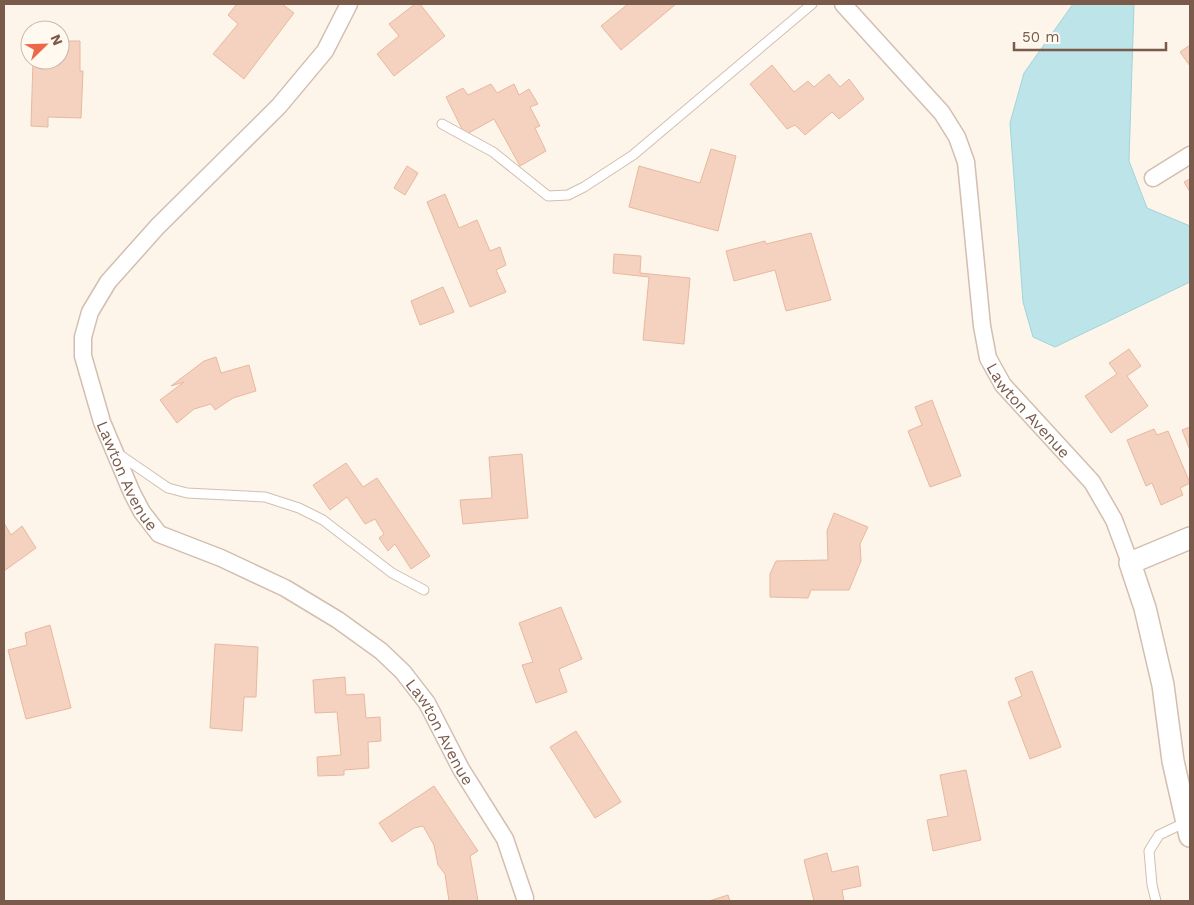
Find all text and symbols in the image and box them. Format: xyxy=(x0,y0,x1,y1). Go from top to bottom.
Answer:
north arrow xyxy=(20,20,70,70)
scale bar xyxy=(1014,20,1166,52)
text: 50 m xyxy=(1022,28,1059,46)
text: N xyxy=(48,32,66,48)
street label: Lawton Avenue xyxy=(983,360,1074,462)
street label: Lawton Avenue xyxy=(93,418,162,534)
street label: Lawton Avenue xyxy=(402,675,478,789)

